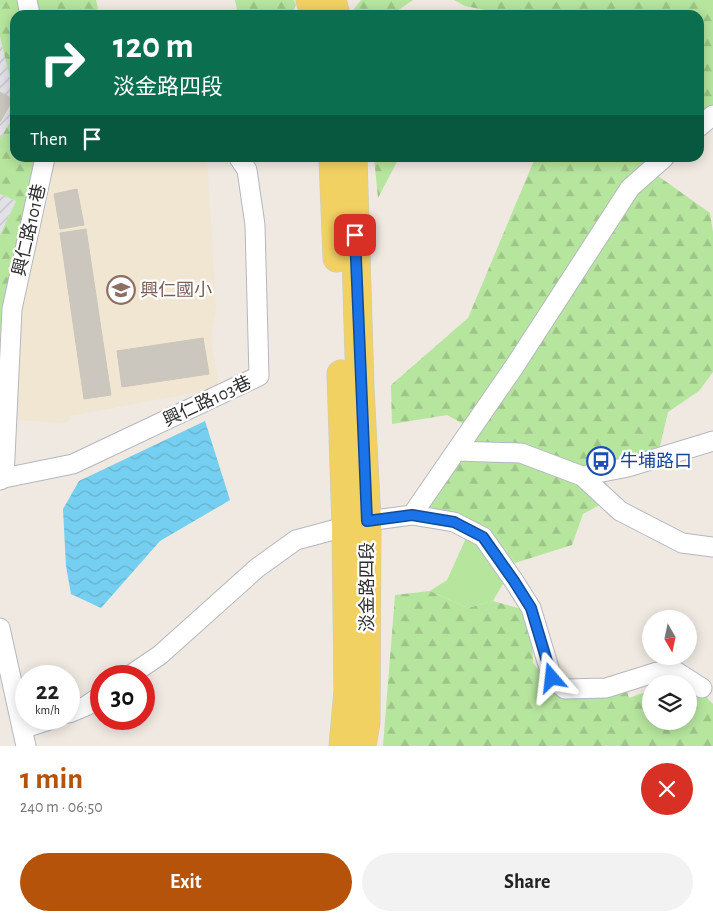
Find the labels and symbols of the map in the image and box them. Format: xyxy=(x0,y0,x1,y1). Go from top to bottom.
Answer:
street label: 興仁路101巷 xyxy=(9,182,49,278)
pin xyxy=(334,214,376,256)
school or university icon: 興仁國小 xyxy=(106,275,136,305)
place label: 興仁國小 xyxy=(140,280,212,300)
street label: 興仁路103巷 xyxy=(160,372,254,430)
bus stop icon: 牛埔路口 xyxy=(586,446,616,476)
place label: 牛埔路口 xyxy=(620,451,692,471)
street label: 淡金路四段 xyxy=(357,542,377,632)
north arrow xyxy=(642,610,698,665)
position arrow xyxy=(525,651,577,703)
speed limit sign: 30 xyxy=(90,665,155,730)

